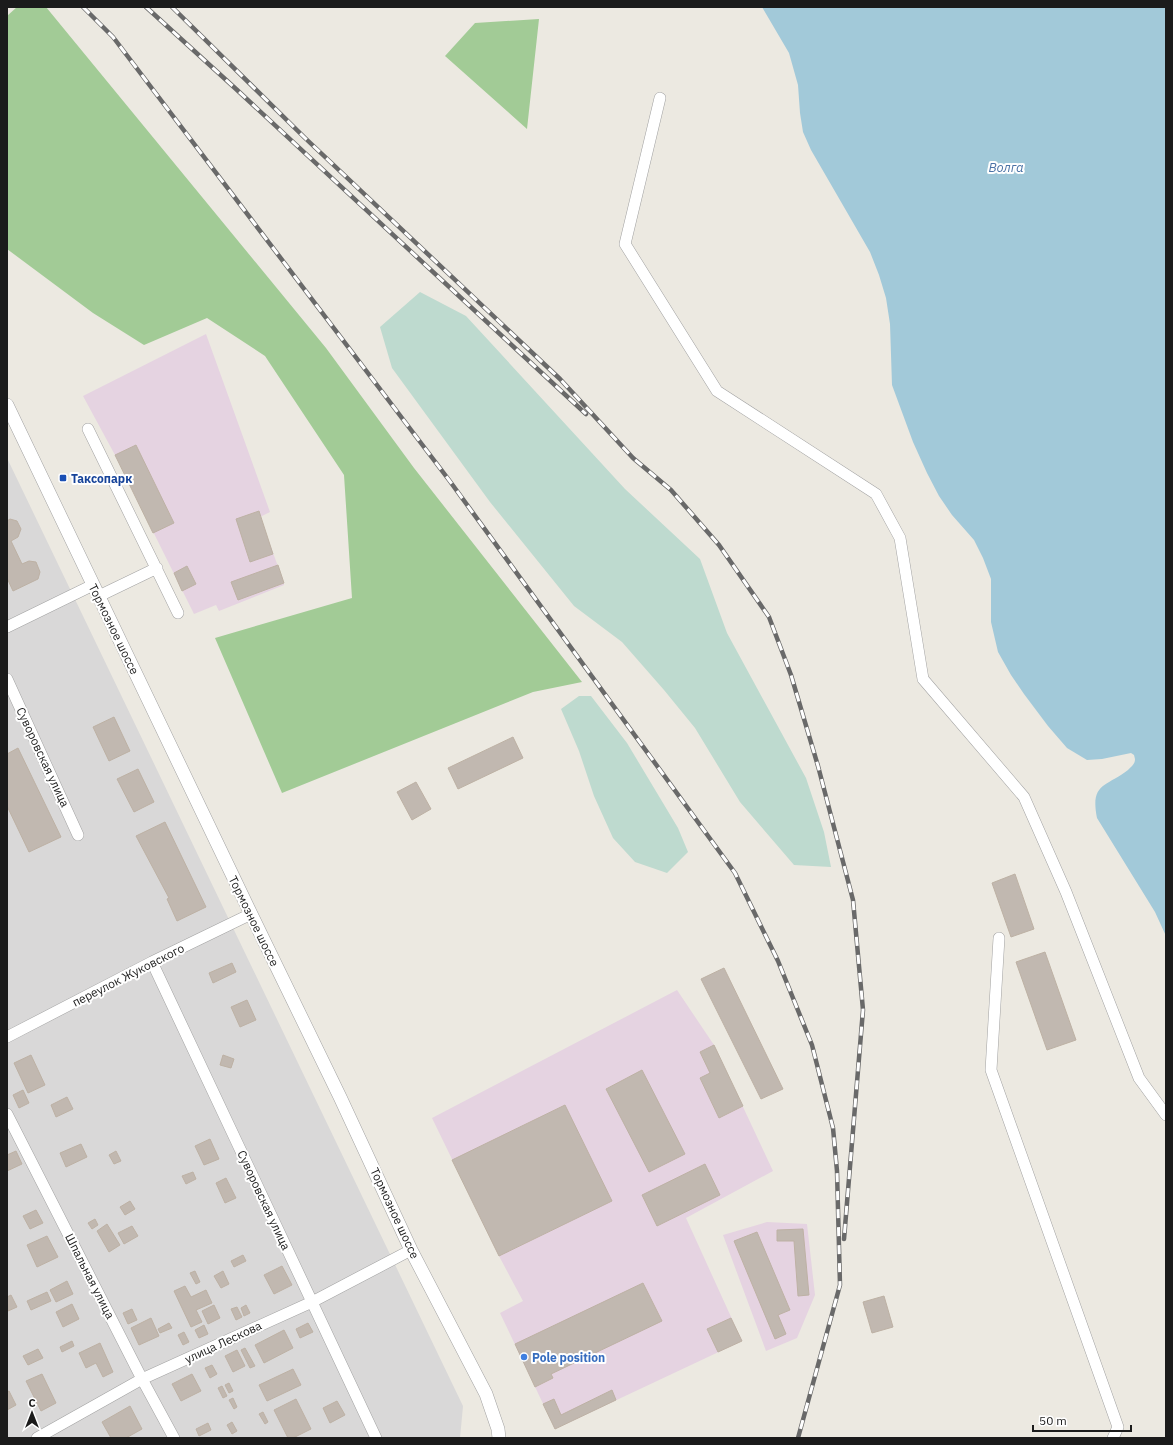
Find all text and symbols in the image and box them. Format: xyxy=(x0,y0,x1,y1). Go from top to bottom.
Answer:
water label: Волга xyxy=(988,159,1024,176)
place label: Таксопарк xyxy=(71,471,132,486)
marker: Таксопарк xyxy=(58,473,68,483)
street label: Тормозное шоссе xyxy=(86,581,143,677)
street label: Суворовская улица xyxy=(13,705,73,810)
street label: Тормозное шоссе xyxy=(226,873,283,969)
street label: переулок Жуковского xyxy=(69,940,187,1010)
street label: Суворовская улица xyxy=(234,1148,294,1253)
street label: Тормозное шоссе xyxy=(367,1165,423,1261)
street label: Шпальная улица xyxy=(62,1231,118,1322)
street label: улица Лескова xyxy=(182,1317,264,1366)
place label: Pole position xyxy=(532,1350,605,1365)
marker: Pole position xyxy=(519,1352,529,1362)
north arrow xyxy=(12,1393,52,1433)
text: С xyxy=(28,1396,36,1410)
scale bar xyxy=(1033,1407,1131,1433)
text: 50 m xyxy=(1039,1413,1067,1428)

